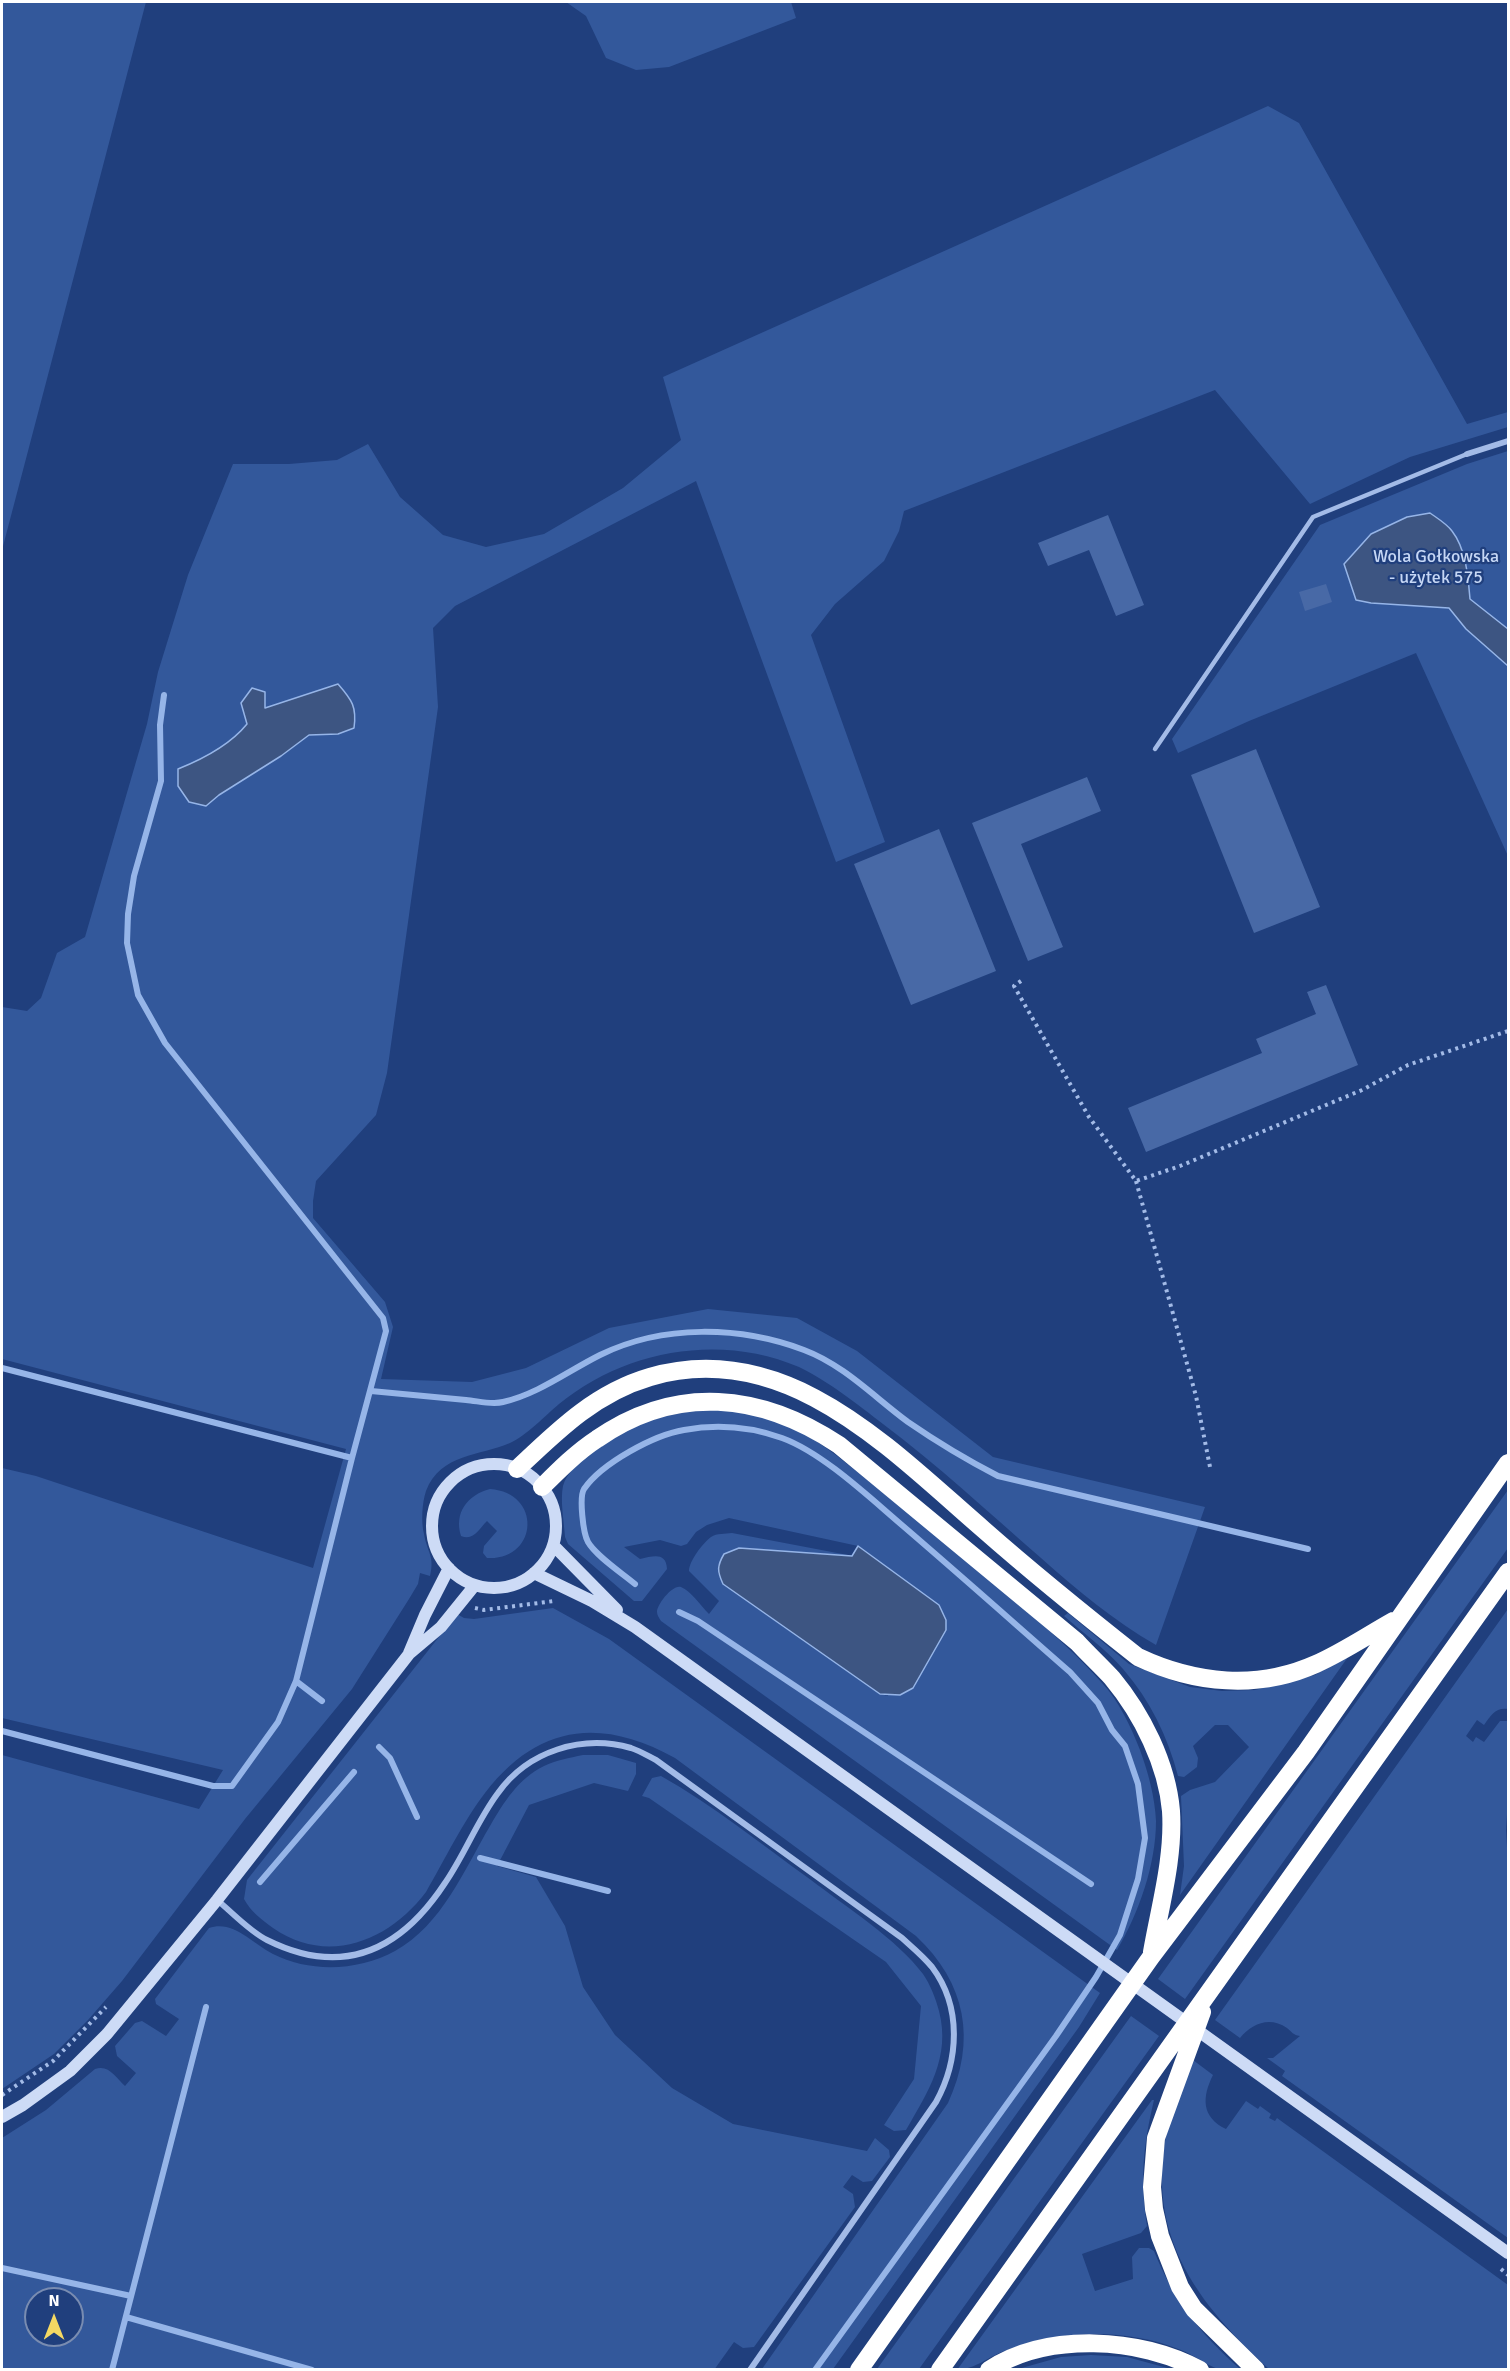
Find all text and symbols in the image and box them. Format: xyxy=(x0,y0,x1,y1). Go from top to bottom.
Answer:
park label: Wola Gołkowska - użytek 575 xyxy=(1373,546,1499,588)
north arrow xyxy=(24,2287,84,2347)
text: N xyxy=(48,2291,60,2311)

